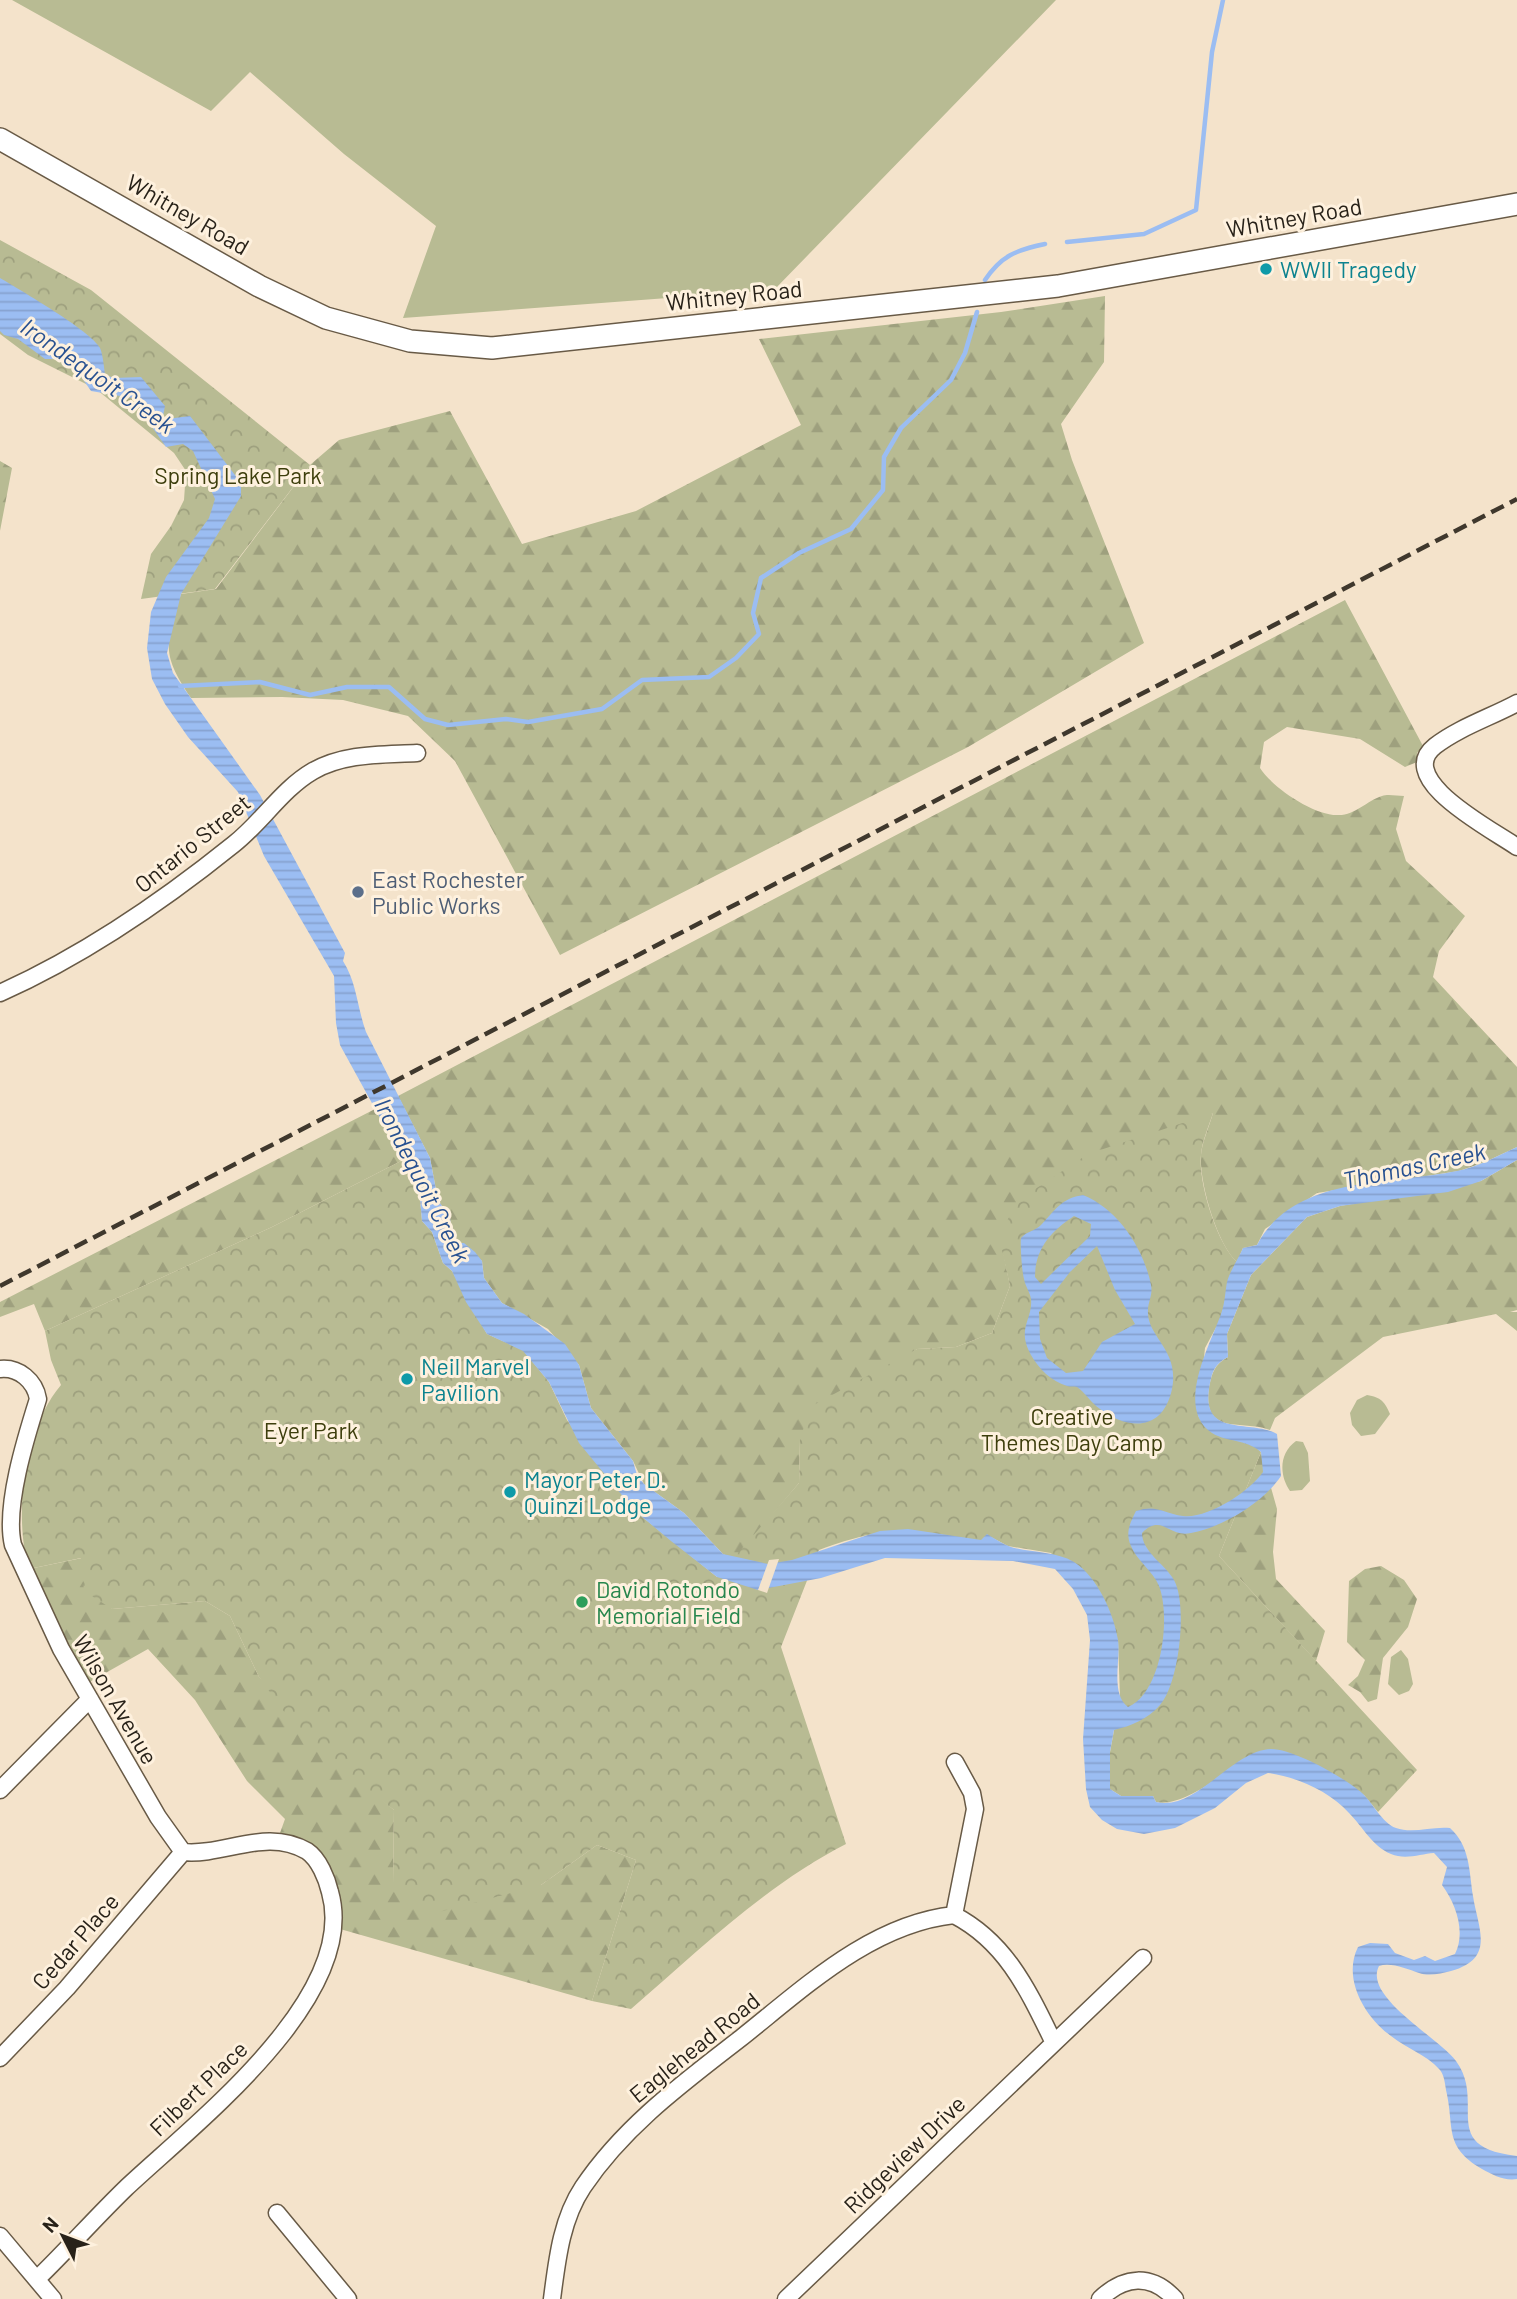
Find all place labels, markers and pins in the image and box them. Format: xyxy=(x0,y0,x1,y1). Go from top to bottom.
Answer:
place label: WWII Tragedy xyxy=(1280,255,1417,283)
marker: WWII Tragedy xyxy=(1258,261,1274,277)
place label: East Rochester Public Works xyxy=(372,865,525,919)
marker: East Rochester Public Works xyxy=(350,884,366,900)
place label: Neil Marvel Pavilion xyxy=(421,1352,530,1406)
marker: Neil Marvel Pavilion xyxy=(399,1371,415,1387)
place label: Mayor Peter D. Quinzi Lodge xyxy=(524,1465,667,1519)
marker: Mayor Peter D. Quinzi Lodge xyxy=(502,1484,518,1500)
place label: David Rotondo Memorial Field xyxy=(596,1575,741,1629)
marker: David Rotondo Memorial Field xyxy=(574,1594,590,1610)

